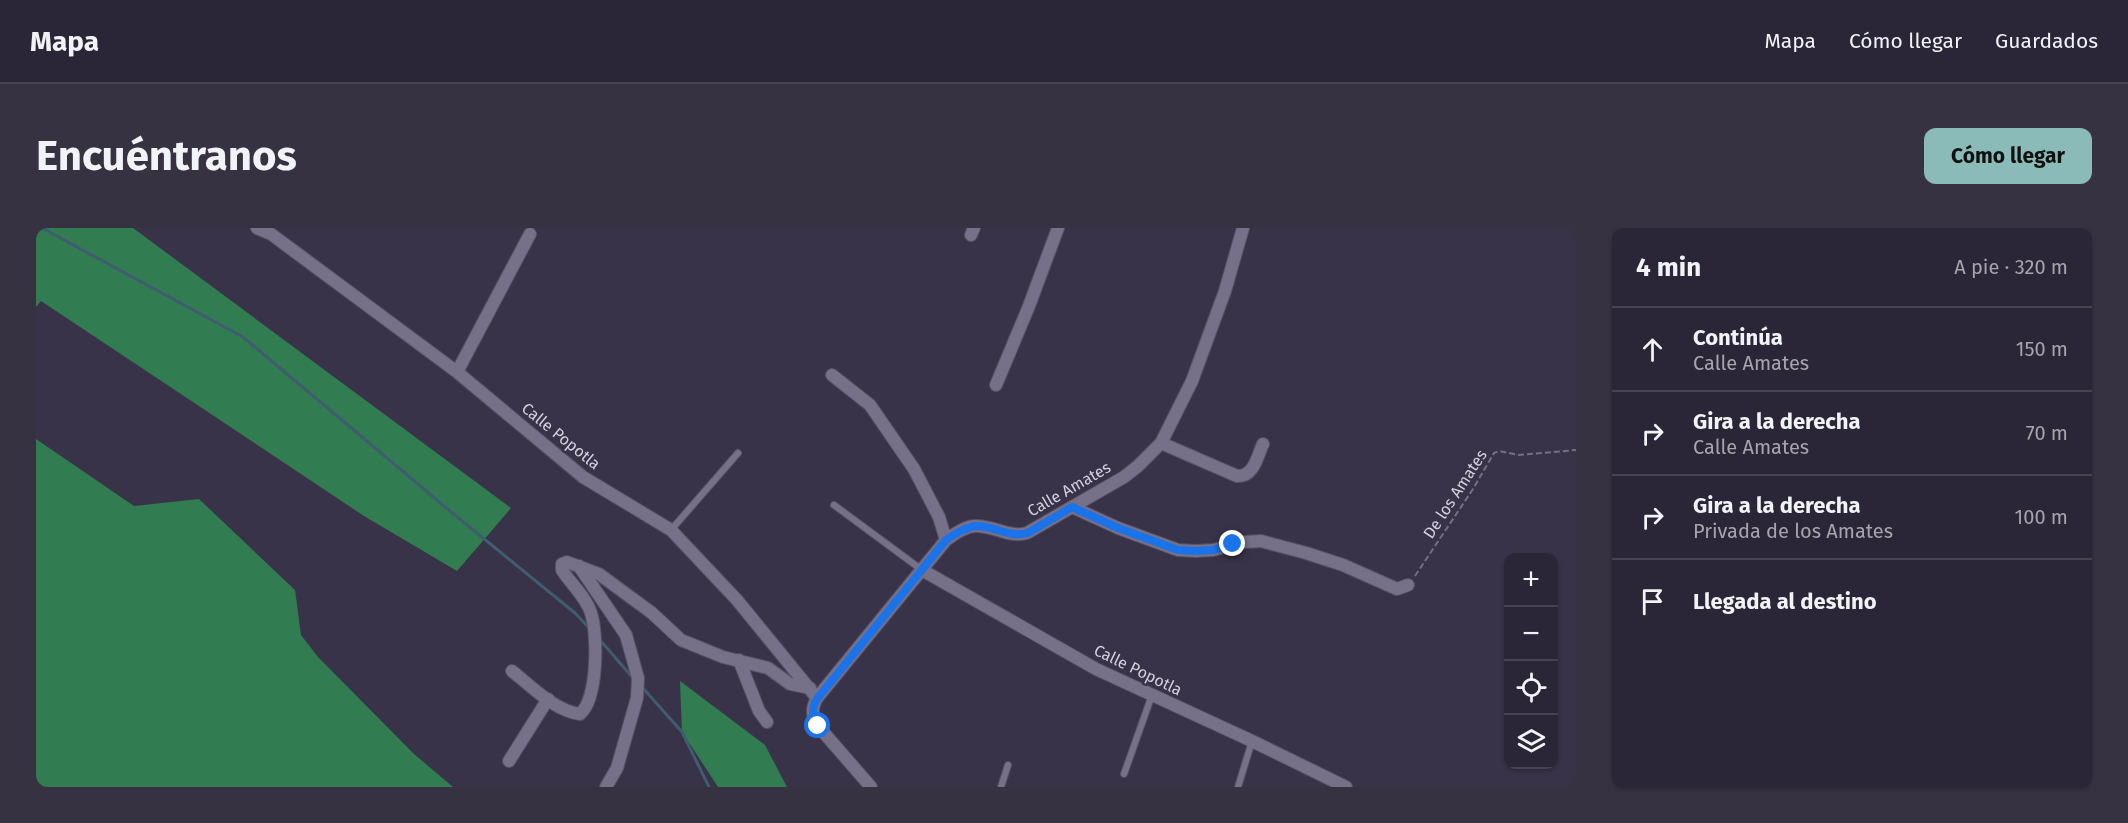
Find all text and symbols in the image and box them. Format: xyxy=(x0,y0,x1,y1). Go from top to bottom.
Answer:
text: Mapa xyxy=(30,25,99,58)
text: Mapa xyxy=(1764,28,1816,54)
text: Cómo llegar xyxy=(1849,28,1962,54)
text: Guardados xyxy=(1995,28,2098,54)
button: Cómo llegar xyxy=(1924,128,2092,184)
text: Encuéntranos xyxy=(36,131,297,181)
text: 4 min xyxy=(1636,252,1701,283)
text: A pie · 320 m xyxy=(1954,255,2068,279)
text: Continúa xyxy=(1693,324,1783,351)
icon: ahead xyxy=(1636,333,1669,366)
text: 150 m xyxy=(2016,337,2068,361)
text: Calle Amates xyxy=(1693,351,1809,375)
street label: Calle Popotla xyxy=(518,399,604,473)
text: Gira a la derecha xyxy=(1693,408,1861,435)
icon: right xyxy=(1636,417,1669,450)
text: 70 m xyxy=(2026,421,2068,445)
text: Calle Amates xyxy=(1693,435,1809,459)
street label: De los Amates xyxy=(1419,446,1491,542)
street label: Calle Amates xyxy=(1024,458,1114,520)
text: Gira a la derecha xyxy=(1693,492,1861,519)
icon: right xyxy=(1636,501,1669,534)
text: 100 m xyxy=(2015,505,2068,529)
text: Privada de los Amates xyxy=(1693,519,1893,543)
route end xyxy=(1219,530,1245,556)
map controls xyxy=(1504,553,1558,769)
button: + xyxy=(1504,553,1558,607)
icon: arrive xyxy=(1636,585,1669,618)
text: Llegada al destino xyxy=(1693,588,1877,615)
button: − xyxy=(1504,607,1558,661)
street label: Calle Popotla xyxy=(1091,641,1185,699)
button: locate xyxy=(1504,661,1558,715)
route start xyxy=(804,712,830,738)
button: layers xyxy=(1504,715,1558,769)

